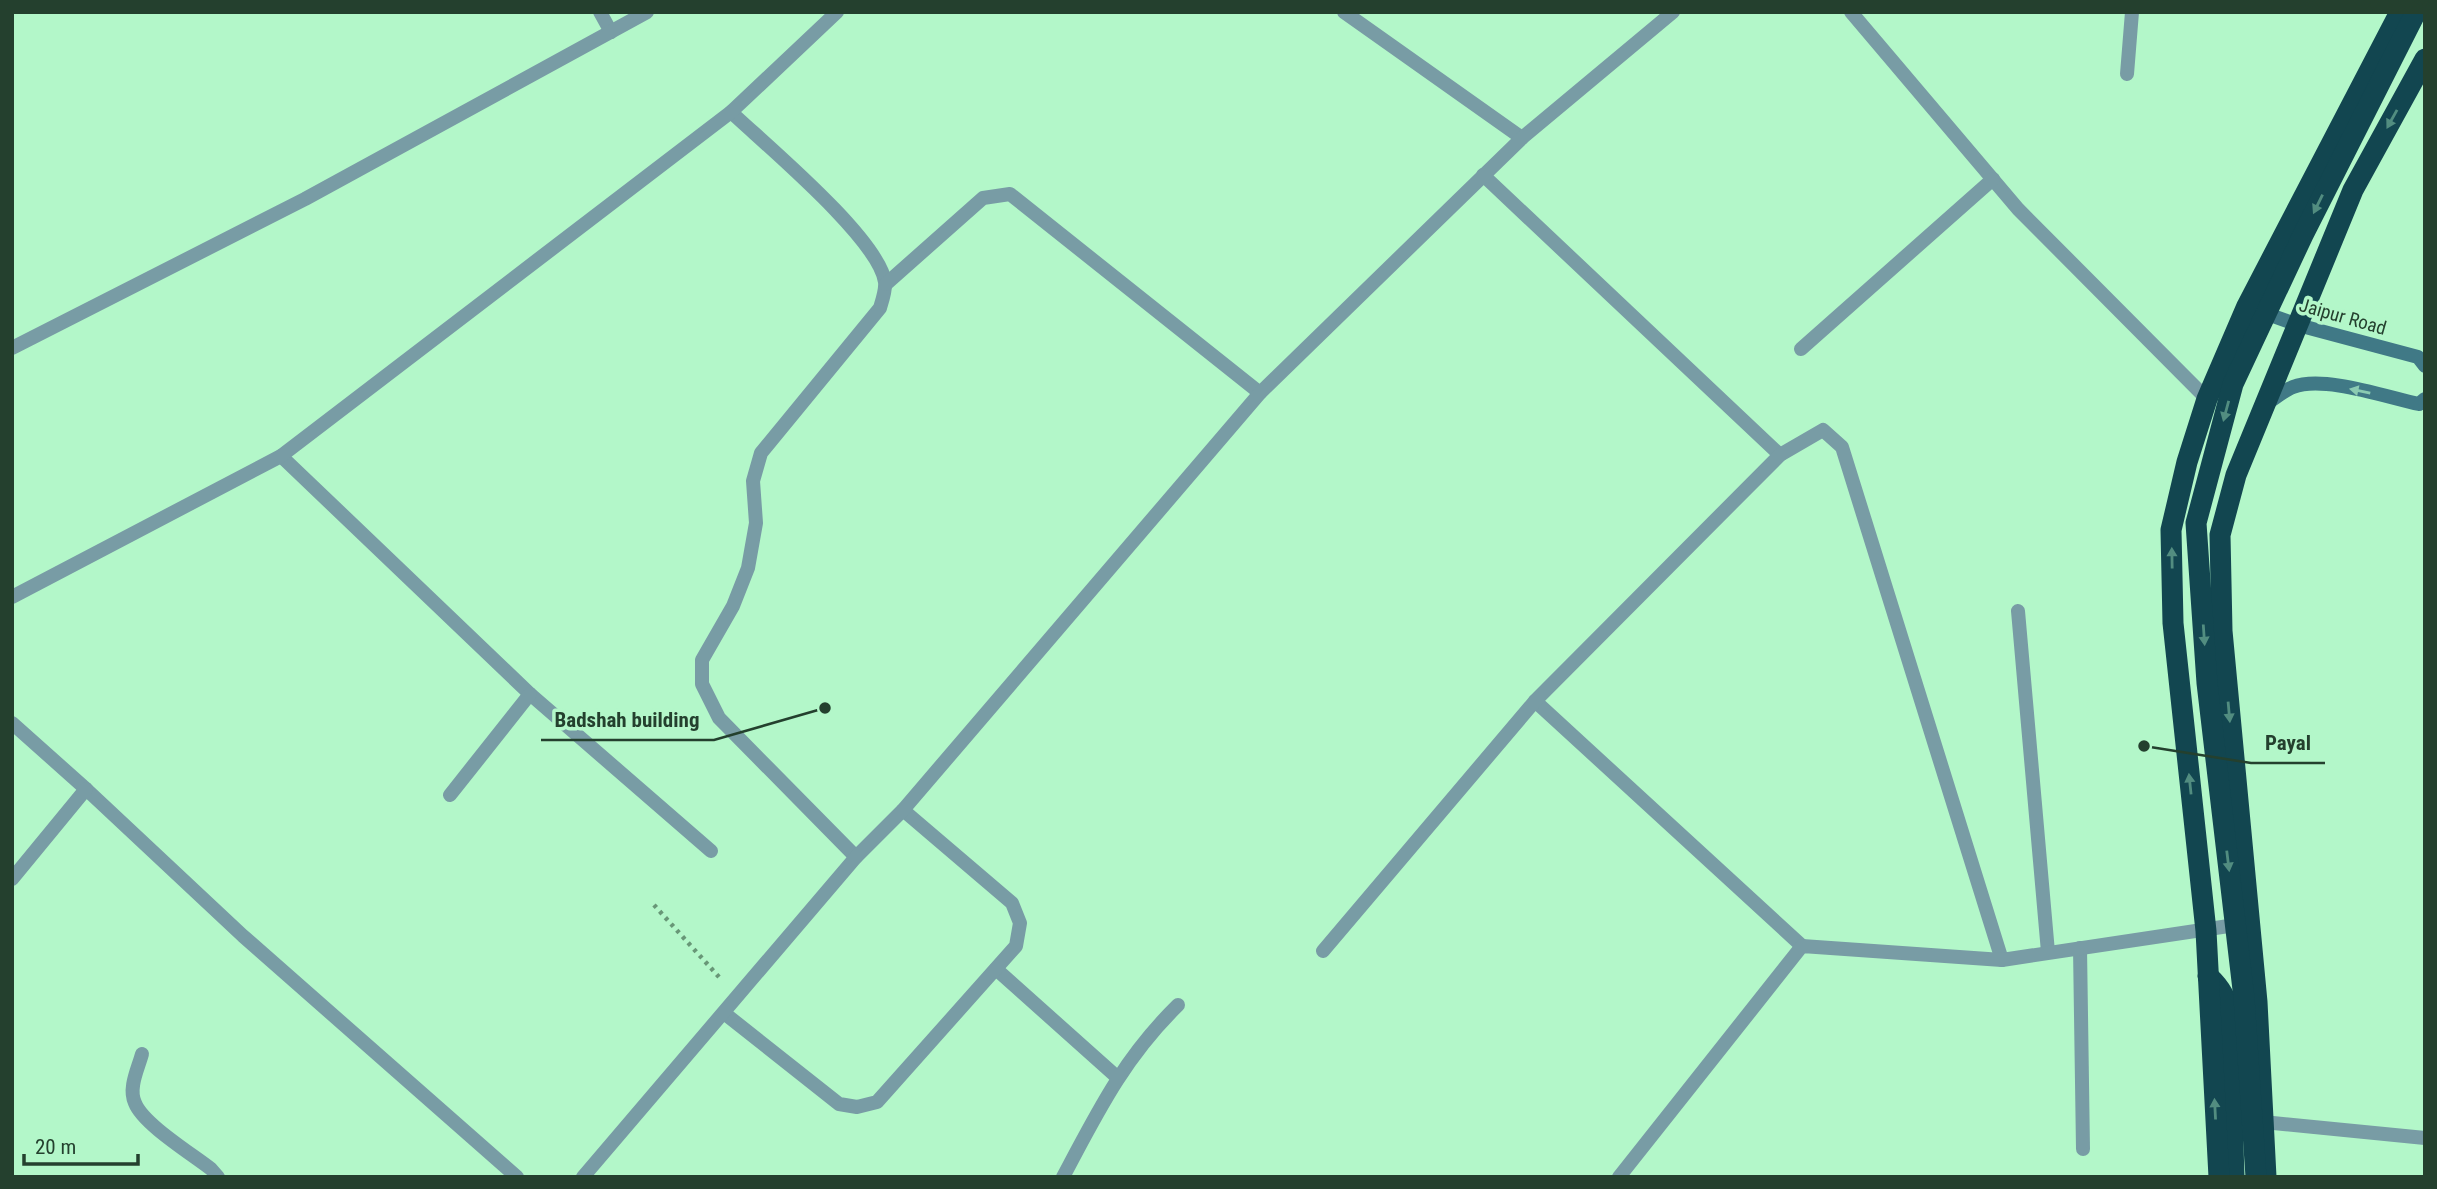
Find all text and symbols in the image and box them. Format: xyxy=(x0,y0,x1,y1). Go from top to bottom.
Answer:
one-way arrow xyxy=(2386,109,2398,129)
one-way arrow xyxy=(2313,194,2324,214)
street label: Jaipur Road xyxy=(2297,293,2389,340)
one-way arrow xyxy=(2348,385,2370,396)
one-way arrow xyxy=(2220,401,2230,422)
one-way arrow xyxy=(2166,546,2177,568)
one-way arrow xyxy=(2198,624,2209,646)
callout: Badshah building xyxy=(541,698,714,740)
one-way arrow xyxy=(2224,702,2235,724)
text: Badshah building xyxy=(555,708,699,732)
callout: Payal xyxy=(2251,721,2325,763)
text: Payal xyxy=(2265,731,2311,755)
one-way arrow xyxy=(2184,773,2195,795)
one-way arrow xyxy=(2223,850,2234,872)
one-way arrow xyxy=(2209,1097,2220,1119)
scale bar xyxy=(24,1122,138,1166)
text: 20 m xyxy=(35,1135,76,1159)

